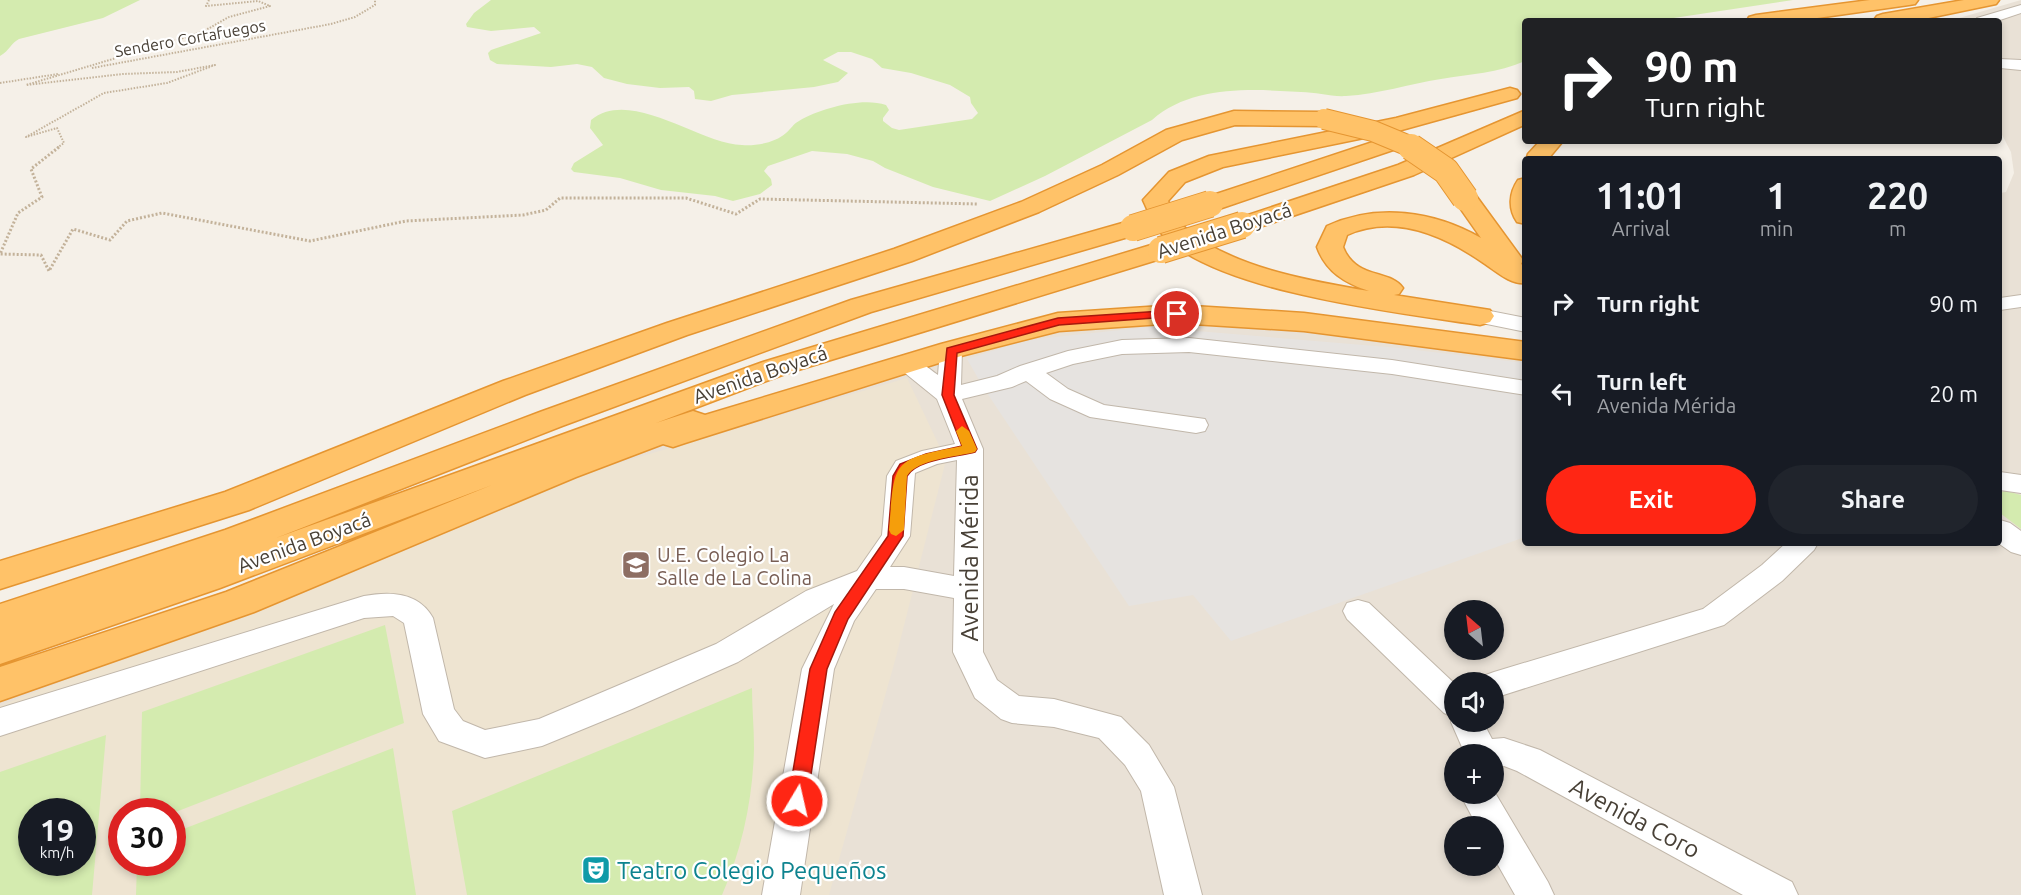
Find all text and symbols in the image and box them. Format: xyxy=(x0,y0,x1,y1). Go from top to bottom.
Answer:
street label: Sendero Cortafuegos xyxy=(113,16,267,60)
icon: right xyxy=(1546,42,1624,120)
text: 90 m xyxy=(1645,43,1739,90)
text: Turn right xyxy=(1645,92,1765,122)
text: 11:01 xyxy=(1596,175,1686,216)
text: 1 xyxy=(1766,175,1787,216)
text: 220 xyxy=(1867,175,1928,216)
street label: Avenida Boyacá xyxy=(1154,197,1294,263)
text: Arrival xyxy=(1612,217,1670,240)
text: min xyxy=(1760,217,1793,240)
text: m xyxy=(1889,217,1906,240)
icon: right xyxy=(1546,287,1579,320)
pin xyxy=(1151,288,1202,339)
text: Turn right xyxy=(1597,291,1699,316)
text: 90 m xyxy=(1929,291,1978,316)
icon: arrive xyxy=(1160,297,1193,330)
street label: Avenida Boyacá xyxy=(690,340,830,408)
text: Turn left xyxy=(1597,369,1687,394)
icon: left xyxy=(1546,377,1579,410)
text: 20 m xyxy=(1929,381,1978,406)
text: Avenida Mérida xyxy=(1597,394,1736,417)
button: Exit xyxy=(1546,465,1756,534)
button: Share xyxy=(1768,465,1978,534)
street label: Avenida Mérida xyxy=(956,474,983,642)
street label: Avenida Boyacá xyxy=(234,507,374,577)
place label: U.E. Colegio La Salle de La Colina xyxy=(657,543,812,589)
school or university icon: U.E. Colegio La Salle de La Colina xyxy=(620,549,652,581)
north arrow xyxy=(1444,600,1504,660)
map controls xyxy=(1444,600,1504,876)
button: sound xyxy=(1444,672,1504,732)
button: + xyxy=(1444,744,1504,804)
position arrow xyxy=(765,769,829,833)
street label: Avenida Coro xyxy=(1565,772,1705,864)
speed limit sign: 30 xyxy=(108,798,186,876)
text: 19 xyxy=(40,813,74,847)
button: − xyxy=(1444,816,1504,876)
text: km/h xyxy=(40,844,74,861)
theatre icon: Teatro Colegio Pequeños xyxy=(580,854,612,886)
place label: Teatro Colegio Pequeños xyxy=(617,857,887,884)

